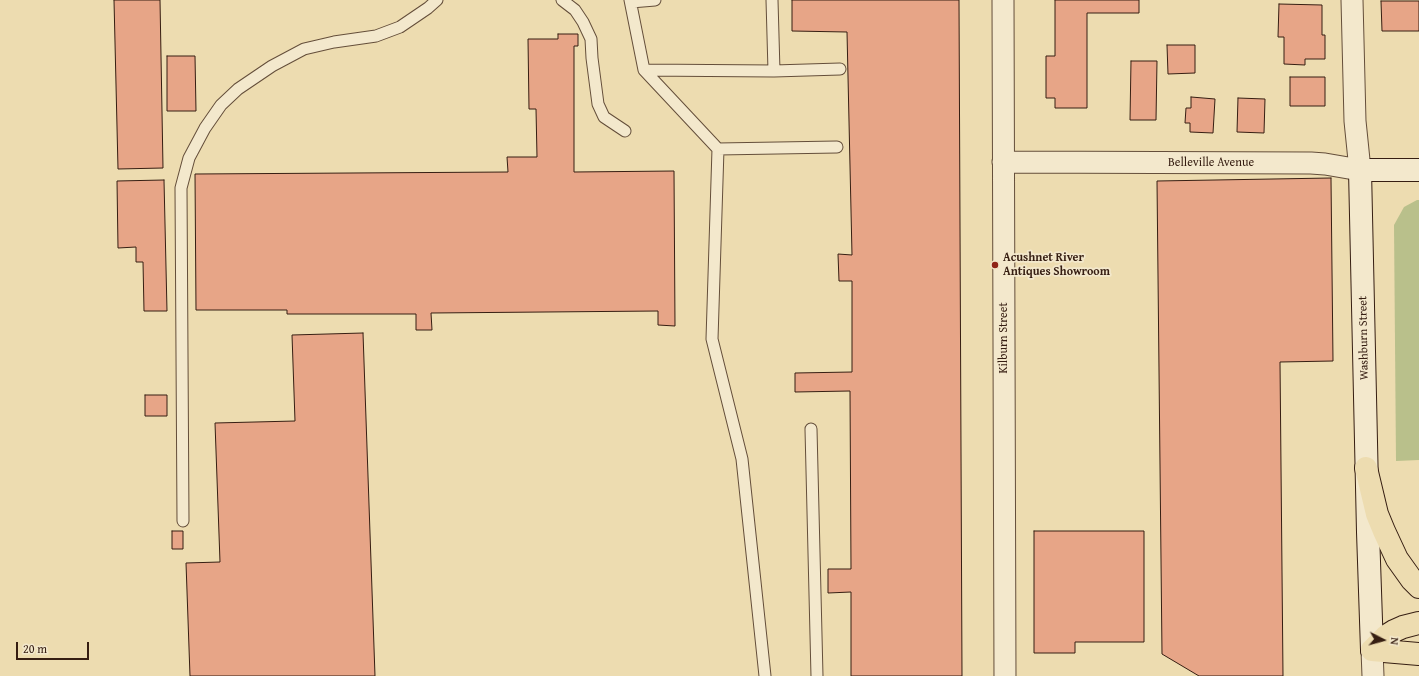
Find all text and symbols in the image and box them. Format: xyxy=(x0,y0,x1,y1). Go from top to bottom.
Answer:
street label: Belleville Avenue xyxy=(1168,156,1254,170)
place label: Acushnet River Antiques Showroom xyxy=(1003,251,1110,279)
marker: Acushnet River Antiques Showroom xyxy=(990,260,1000,270)
street label: Washburn Street xyxy=(1356,296,1372,380)
street label: Kilburn Street xyxy=(997,302,1011,374)
north arrow xyxy=(1363,620,1403,660)
scale bar xyxy=(18,634,91,660)
text: N xyxy=(1387,637,1403,646)
text: 20 m xyxy=(23,640,47,657)

